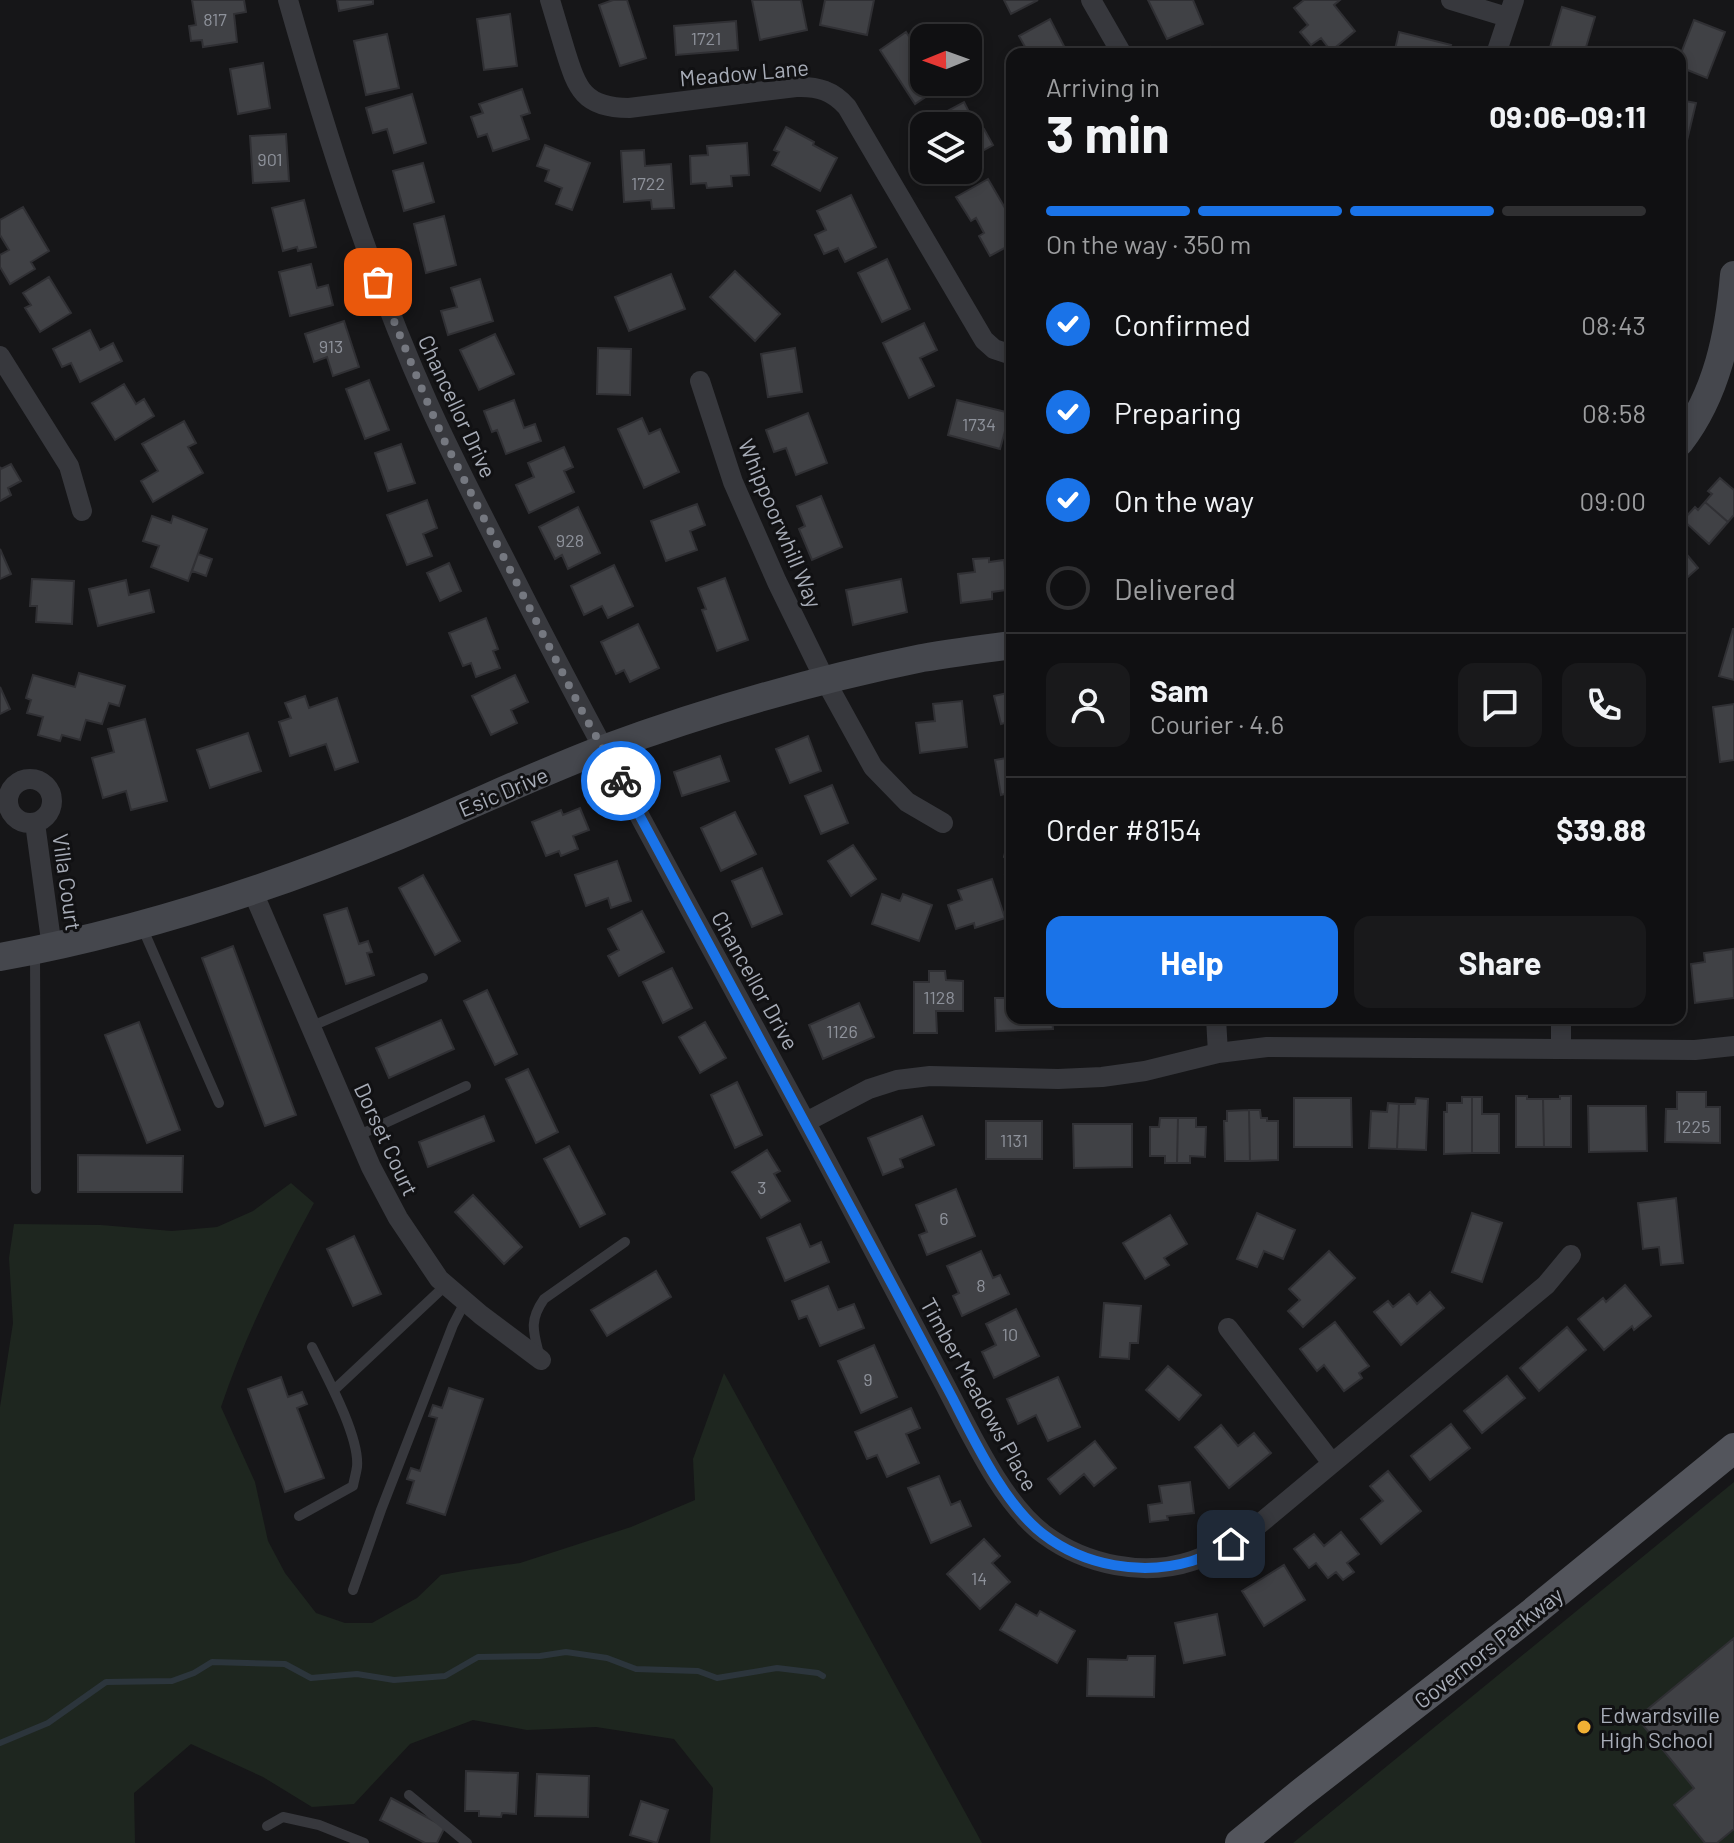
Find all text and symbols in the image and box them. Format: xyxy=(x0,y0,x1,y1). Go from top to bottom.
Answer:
house number: 817 xyxy=(203,8,227,30)
north arrow xyxy=(910,24,982,96)
map controls xyxy=(910,24,982,184)
house number: 1721 xyxy=(691,27,721,49)
street label: Meadow Lane xyxy=(678,53,810,91)
text: Arriving in xyxy=(1046,71,1160,102)
text: 09:06–09:11 xyxy=(1489,98,1646,134)
text: 3 min xyxy=(1046,101,1170,163)
button: layers xyxy=(910,112,982,184)
house number: 901 xyxy=(257,148,283,170)
house number: 1722 xyxy=(631,172,665,194)
text: On the way · 350 m xyxy=(1046,228,1251,259)
pin xyxy=(344,248,412,316)
icon: bag xyxy=(356,260,400,304)
icon: check xyxy=(1046,302,1090,346)
text: Confirmed xyxy=(1114,306,1251,342)
text: 08:43 xyxy=(1581,309,1646,340)
street label: Chancellor Drive xyxy=(414,330,502,482)
house number: 913 xyxy=(319,335,343,357)
icon: check xyxy=(1046,390,1090,434)
text: Preparing xyxy=(1114,394,1241,430)
text: 08:58 xyxy=(1582,397,1646,428)
house number: 1734 xyxy=(962,413,996,435)
street label: Whippoorwhill Way xyxy=(734,435,828,611)
icon: check xyxy=(1046,478,1090,522)
text: On the way xyxy=(1114,482,1254,518)
text: 09:00 xyxy=(1580,485,1646,516)
house number: 928 xyxy=(556,529,584,551)
text: Delivered xyxy=(1114,570,1236,606)
button: person xyxy=(1046,663,1130,747)
button: chat xyxy=(1458,663,1542,747)
button: phone xyxy=(1562,663,1646,747)
text: Sam xyxy=(1150,672,1209,708)
text: Courier · 4.6 xyxy=(1150,708,1284,739)
courier xyxy=(581,741,661,821)
icon: bike xyxy=(599,759,643,803)
street label: Esic Drive xyxy=(454,761,552,821)
text: Order #8154 xyxy=(1046,811,1202,847)
text: $39.88 xyxy=(1556,811,1646,847)
street label: Villa Court xyxy=(48,832,88,932)
street label: Chancellor Drive xyxy=(707,906,805,1054)
button: Help xyxy=(1046,916,1338,1008)
button: Share xyxy=(1354,916,1646,1008)
house number: 1128 xyxy=(923,986,955,1008)
house number: 1126 xyxy=(826,1020,858,1042)
street label: Dorset Court xyxy=(350,1078,424,1200)
house number: 1225 xyxy=(1676,1115,1710,1137)
house number: 1131 xyxy=(1000,1129,1028,1151)
house number: 3 xyxy=(757,1176,767,1198)
house number: 6 xyxy=(939,1207,949,1229)
house number: 8 xyxy=(976,1274,986,1296)
street label: Timber Meadows Place xyxy=(916,1293,1044,1495)
house number: 10 xyxy=(1002,1323,1018,1345)
house number: 9 xyxy=(863,1368,873,1390)
pin xyxy=(1197,1510,1265,1578)
icon: home xyxy=(1209,1522,1253,1566)
house number: 14 xyxy=(971,1567,987,1589)
street label: Governors Parkway xyxy=(1408,1581,1568,1713)
place label: Edwardsville High School xyxy=(1600,1701,1720,1752)
marker: Edwardsville High School xyxy=(1575,1718,1593,1736)

